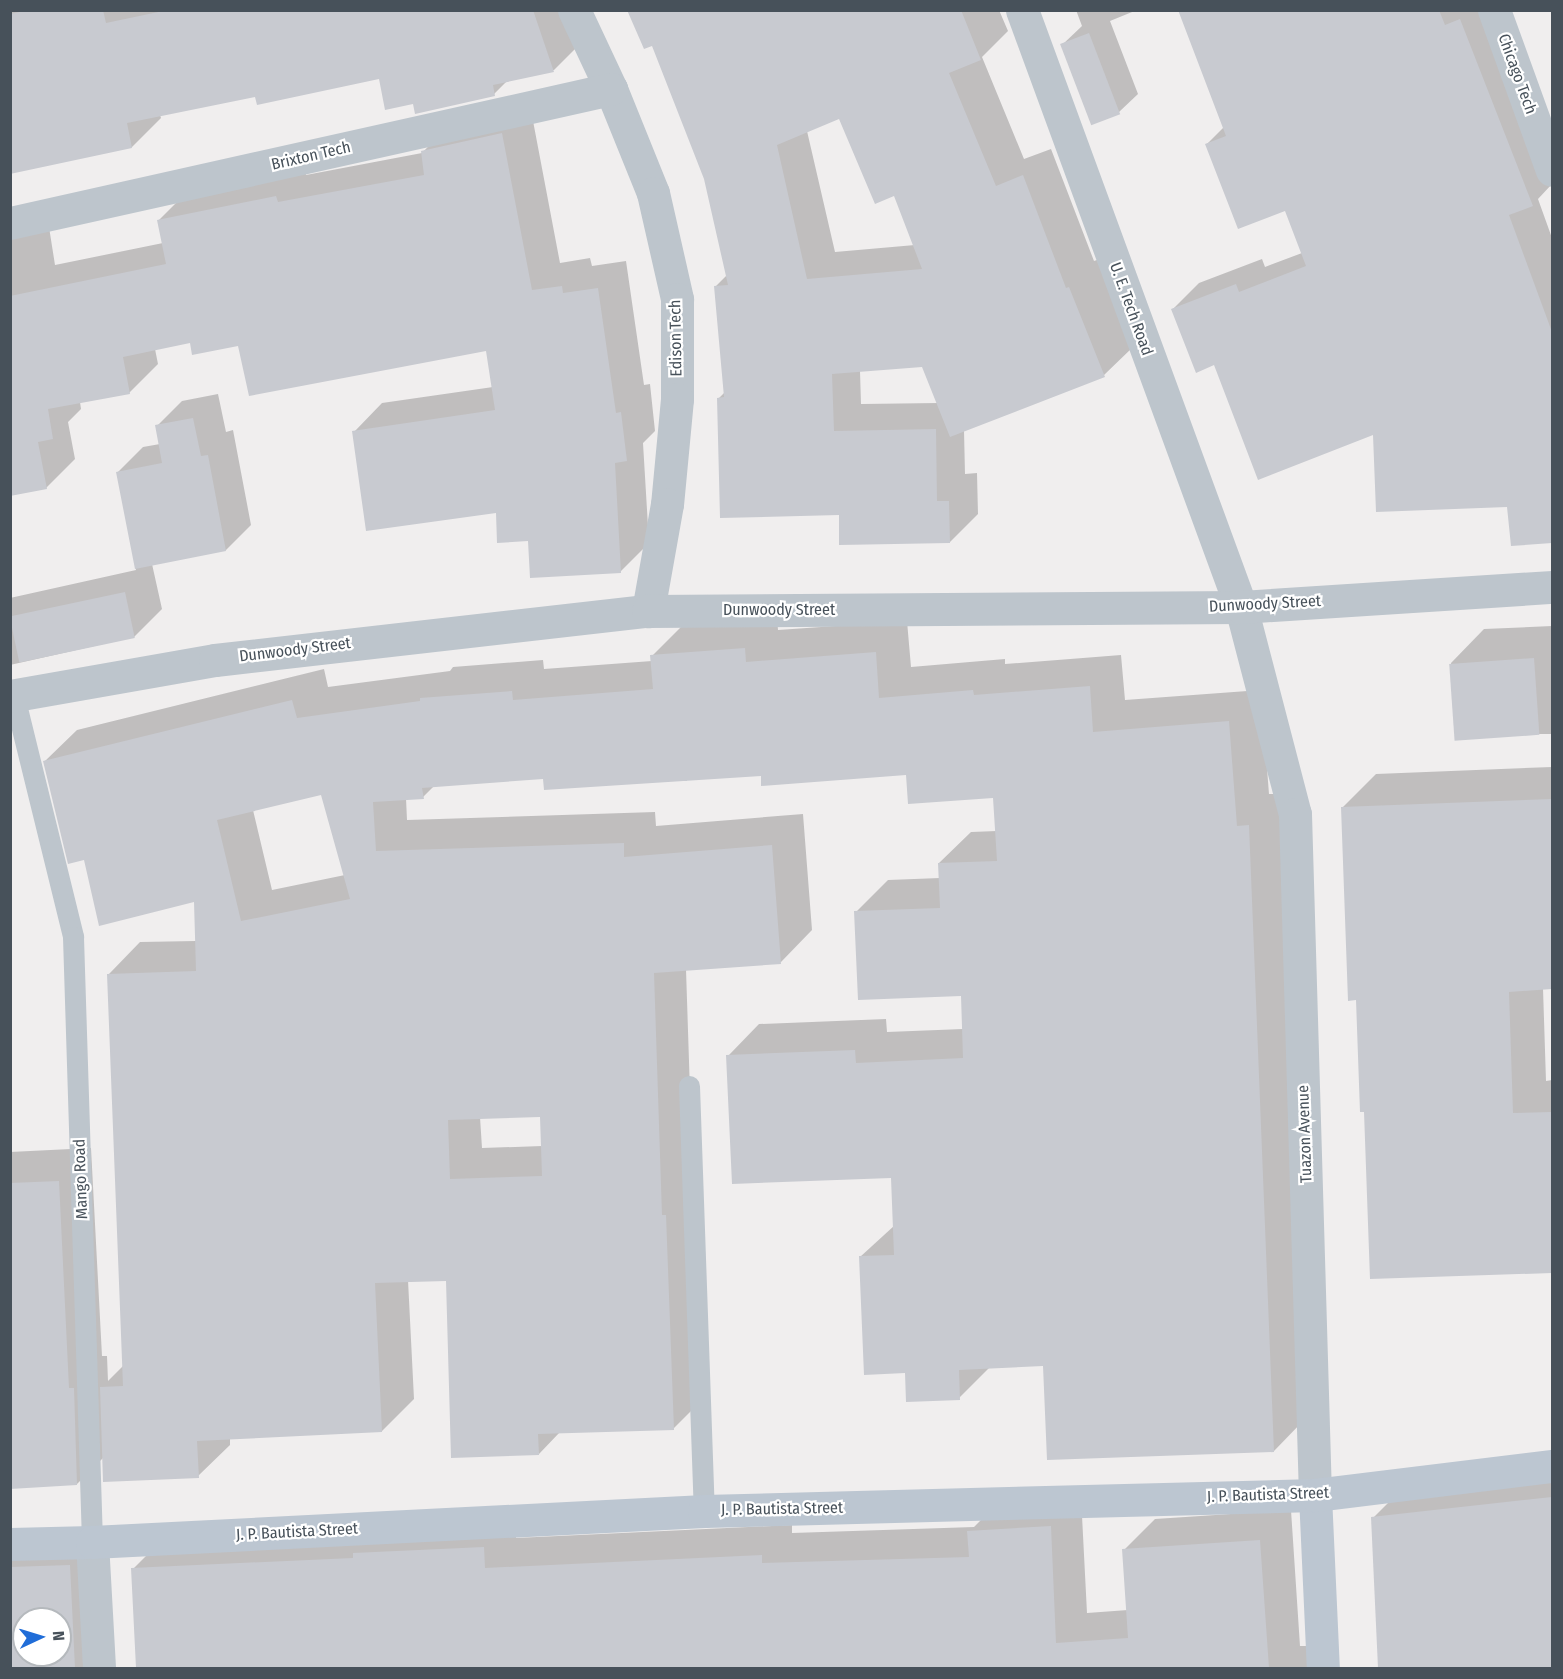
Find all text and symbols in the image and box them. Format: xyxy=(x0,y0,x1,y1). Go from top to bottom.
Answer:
street label: Chicago Tech xyxy=(1494,31,1540,117)
street label: Brixton Tech xyxy=(270,138,352,174)
street label: U. E. Tech Road xyxy=(1105,260,1157,358)
street label: Edison Tech xyxy=(666,299,686,377)
street label: Dunwoody Street xyxy=(1208,591,1322,617)
street label: Dunwoody Street xyxy=(723,600,835,620)
street label: Dunwoody Street xyxy=(238,634,352,666)
street label: Tuazon Avenue xyxy=(1294,1085,1316,1183)
street label: Mango Road xyxy=(70,1139,92,1219)
street label: J. P. Bautista Street xyxy=(1207,1483,1329,1507)
street label: J. P. Bautista Street xyxy=(721,1498,843,1520)
street label: J. P. Bautista Street xyxy=(235,1519,359,1545)
north arrow xyxy=(12,1607,72,1667)
text: N xyxy=(49,1630,68,1641)

